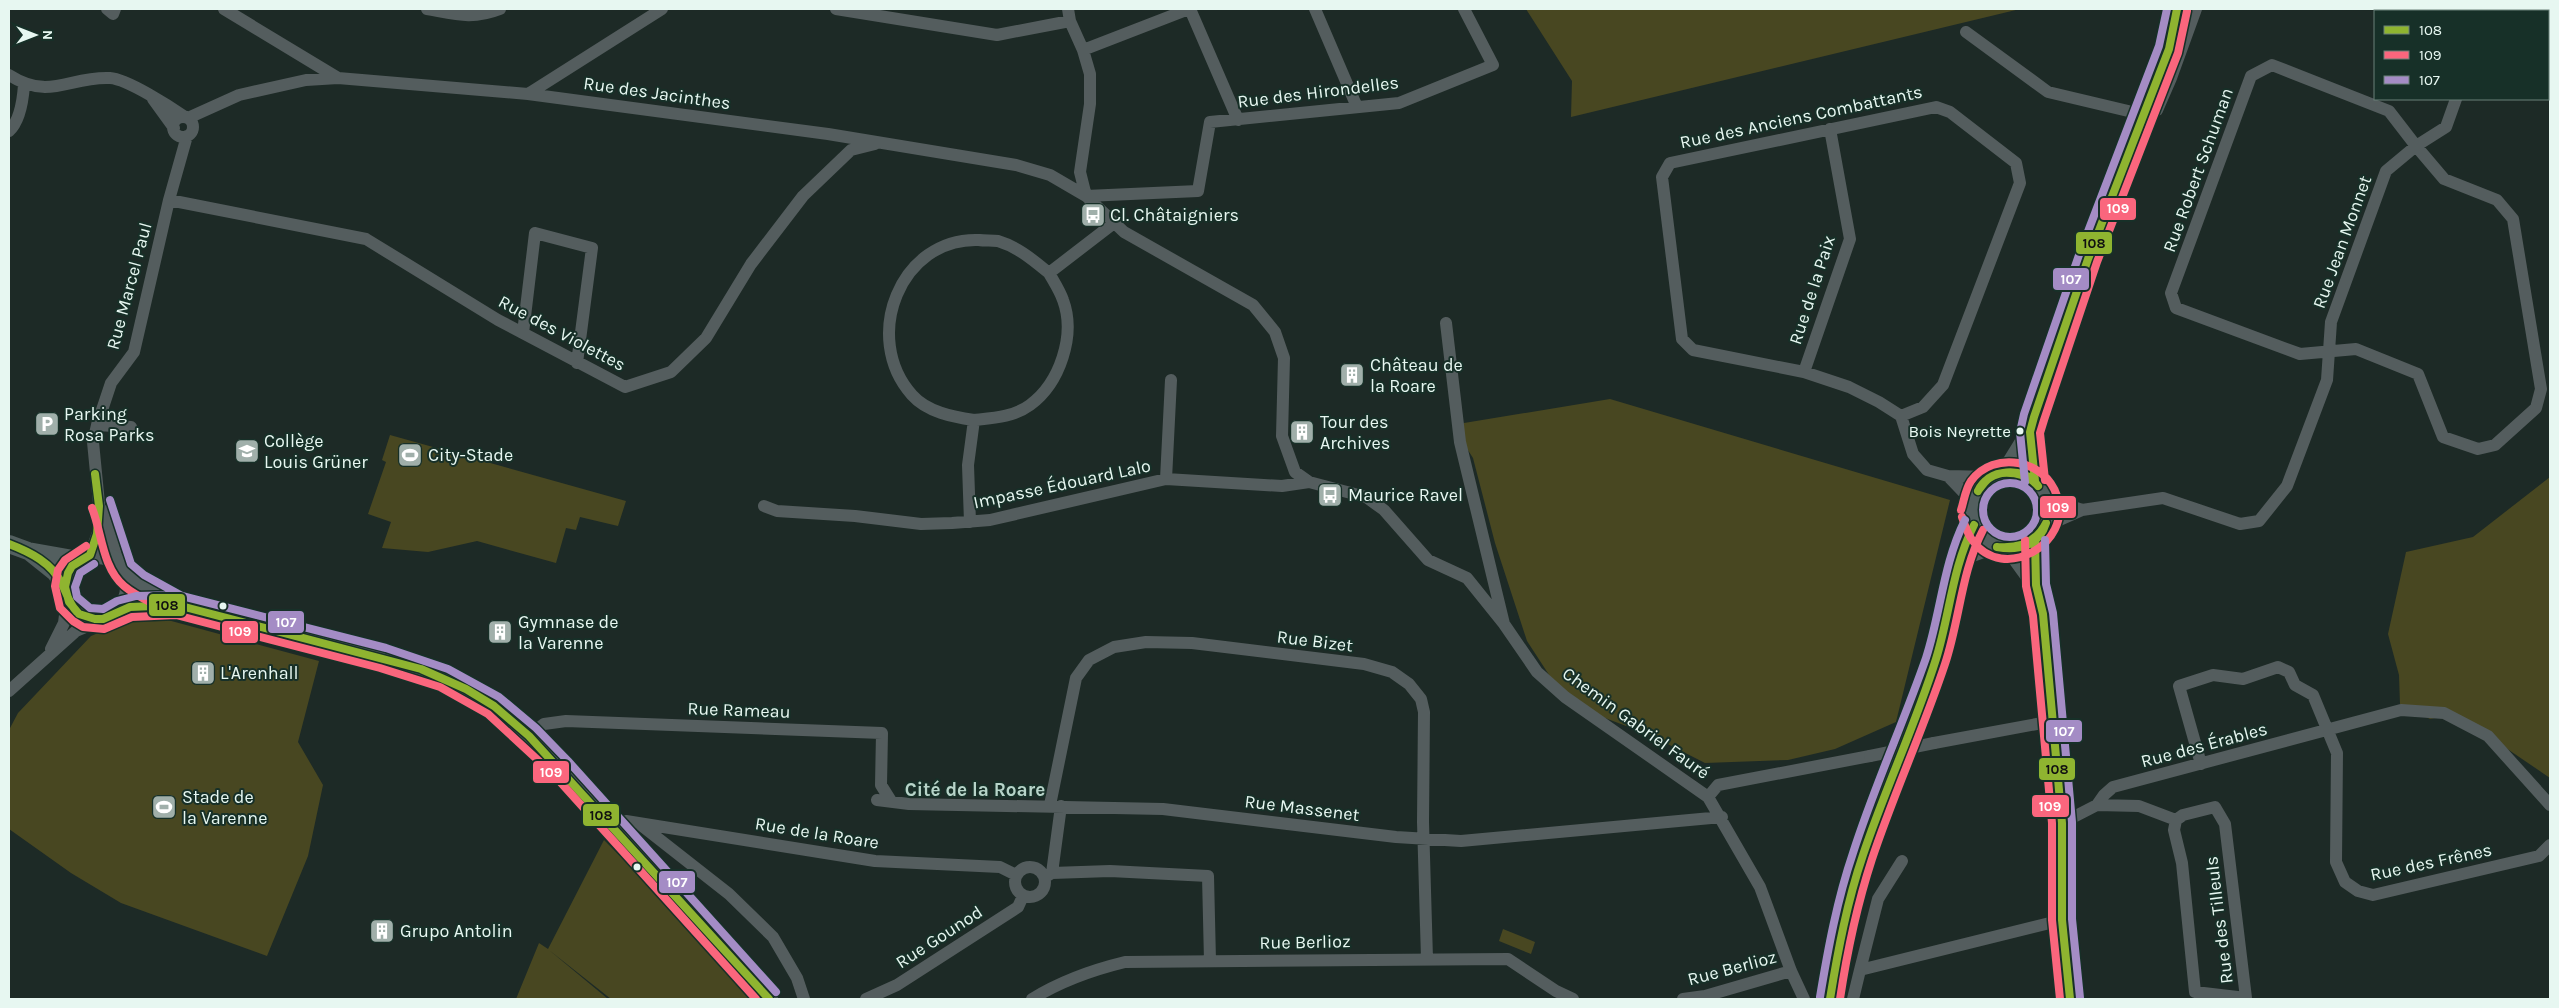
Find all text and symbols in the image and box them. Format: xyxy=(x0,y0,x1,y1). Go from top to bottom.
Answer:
north arrow xyxy=(10,10,60,60)
legend xyxy=(2374,10,2549,100)
text: 108 xyxy=(2419,21,2442,39)
text: N xyxy=(39,30,56,40)
text: 109 xyxy=(2419,46,2442,64)
street label: Rue des Hirondelles xyxy=(1236,71,1400,113)
text: 107 xyxy=(2419,71,2440,89)
street label: Rue des Jacinthes xyxy=(582,72,732,114)
street label: Rue des Anciens Combattants xyxy=(1678,80,1924,154)
street label: Rue Robert Schuman xyxy=(2158,85,2238,255)
street label: Rue Jean Monnet xyxy=(2308,172,2376,311)
line badge: 109 xyxy=(2099,197,2137,221)
text: 109 xyxy=(2107,200,2129,217)
bus stop icon: Cl. Châtaigniers xyxy=(1080,202,1106,228)
place label: Cl. Châtaigniers xyxy=(1110,204,1239,226)
street label: Rue Marcel Paul xyxy=(101,220,157,352)
line badge: 108 xyxy=(2075,231,2113,255)
street label: Rue de la Paix xyxy=(1784,233,1840,347)
text: 108 xyxy=(2083,235,2105,252)
line badge: 107 xyxy=(2052,267,2090,291)
text: 107 xyxy=(2061,271,2081,288)
street label: Rue des Violettes xyxy=(495,290,629,376)
place label: Château de la Roare xyxy=(1370,354,1463,397)
building icon: Château de la Roare xyxy=(1339,362,1365,388)
place label: Parking Rosa Parks xyxy=(64,403,155,446)
parking icon: Parking Rosa Parks xyxy=(34,411,60,437)
place label: Tour des Archives xyxy=(1320,411,1390,454)
building icon: Tour des Archives xyxy=(1289,419,1315,445)
place label: Bois Neyrette xyxy=(1908,421,2011,441)
marker: Bois Neyrette xyxy=(2015,426,2025,436)
place label: Collège Louis Grüner xyxy=(264,430,368,473)
school or university icon: Collège Louis Grüner xyxy=(234,438,260,464)
sports icon: City-Stade xyxy=(397,442,423,468)
place label: City-Stade xyxy=(428,444,513,466)
street label: Impasse Édouard Lalo xyxy=(971,453,1153,514)
bus stop icon: Maurice Ravel xyxy=(1317,482,1343,508)
place label: Maurice Ravel xyxy=(1348,484,1463,506)
line badge: 109 xyxy=(2039,495,2077,519)
text: 109 xyxy=(2047,499,2069,516)
line badge: 108 xyxy=(148,593,186,617)
text: 108 xyxy=(156,597,178,614)
unlabelled marker xyxy=(218,601,228,611)
line badge: 107 xyxy=(267,610,305,634)
place label: Gymnase de la Varenne xyxy=(518,611,618,654)
text: 107 xyxy=(276,614,296,631)
building icon: Gymnase de la Varenne xyxy=(487,619,513,645)
line badge: 109 xyxy=(221,620,259,644)
text: 109 xyxy=(229,623,251,640)
street label: Rue Bizet xyxy=(1276,625,1355,657)
building icon: L'Arenhall xyxy=(190,660,216,686)
place label: L'Arenhall xyxy=(220,662,299,684)
street label: Chemin Gabriel Fauré xyxy=(1558,662,1714,784)
street label: Rue Rameau xyxy=(687,697,791,723)
street label: Rue des Érables xyxy=(2138,717,2270,772)
line badge: 107 xyxy=(2045,719,2083,743)
text: 107 xyxy=(2054,723,2074,740)
line badge: 108 xyxy=(2038,757,2076,781)
line badge: 109 xyxy=(532,760,570,784)
text: 108 xyxy=(2046,761,2068,778)
text: 109 xyxy=(540,764,562,781)
district label: Cité de la Roare xyxy=(905,779,1045,801)
place label: Stade de la Varenne xyxy=(182,786,267,829)
street label: Rue Massenet xyxy=(1243,790,1361,826)
sports icon: Stade de la Varenne xyxy=(151,794,177,820)
line badge: 109 xyxy=(2031,794,2070,818)
text: 109 xyxy=(2039,798,2061,815)
line badge: 108 xyxy=(582,803,620,827)
text: 108 xyxy=(590,807,612,824)
street label: Rue de la Roare xyxy=(753,812,881,854)
street label: Rue des Frênes xyxy=(2368,838,2494,886)
street label: Rue des Tilleuls xyxy=(2200,855,2238,985)
unlabelled marker xyxy=(632,862,642,872)
line badge: 107 xyxy=(658,870,696,894)
text: 107 xyxy=(667,874,687,891)
street label: Rue Gounod xyxy=(891,901,987,973)
building icon: Grupo Antolin xyxy=(369,918,395,944)
place label: Grupo Antolin xyxy=(400,920,513,942)
street label: Rue Berlioz xyxy=(1259,930,1351,954)
street label: Rue Berlioz xyxy=(1685,946,1779,990)

